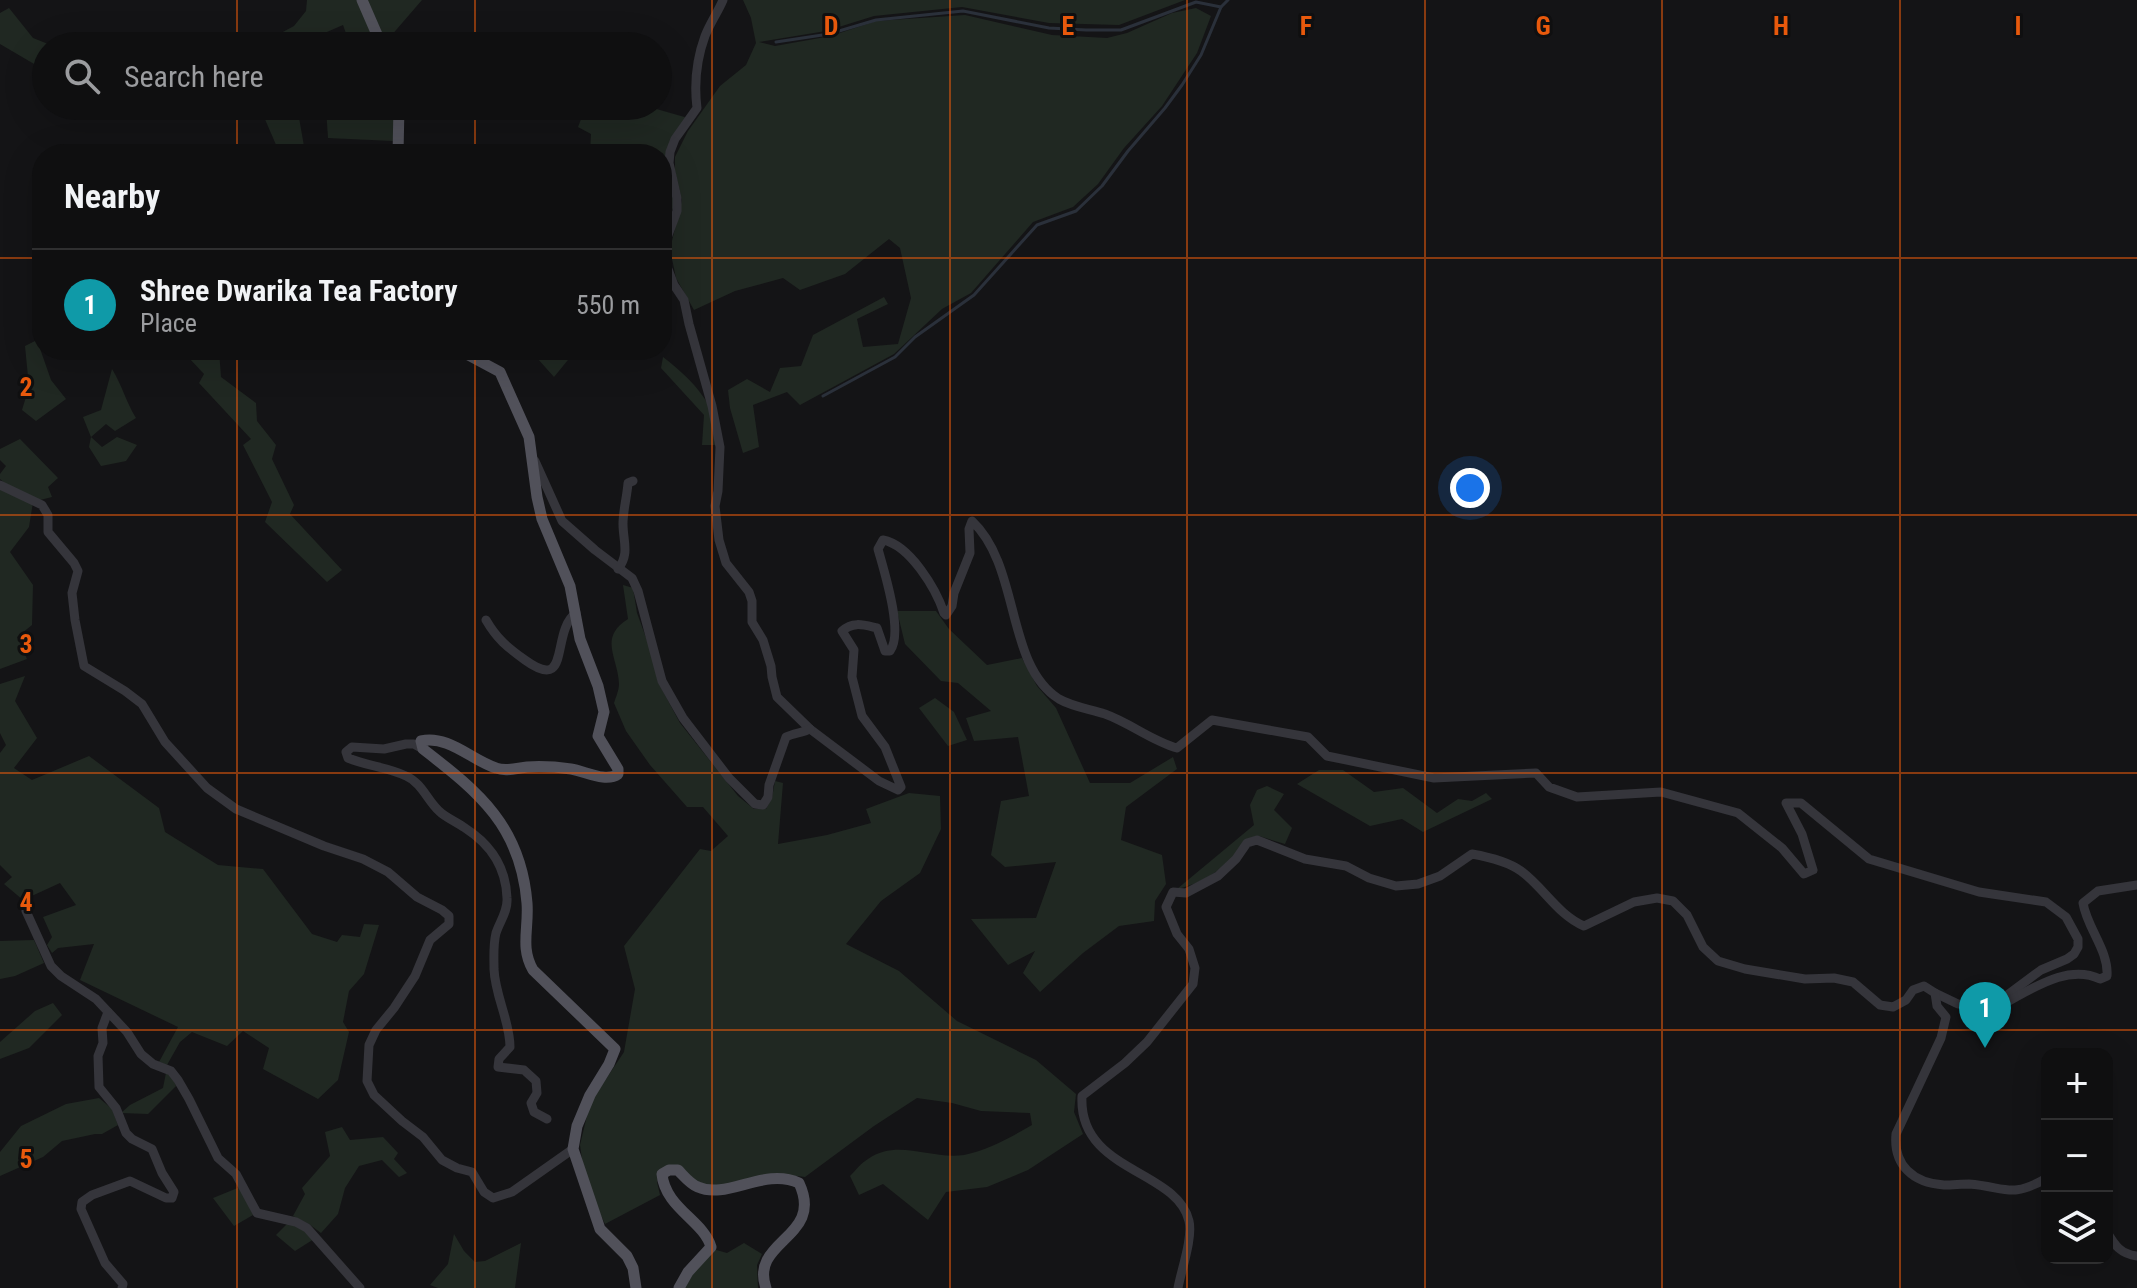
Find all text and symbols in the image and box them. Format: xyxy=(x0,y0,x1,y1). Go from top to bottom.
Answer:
text: D xyxy=(824,11,838,41)
text: E xyxy=(1062,11,1075,41)
text: F xyxy=(1300,11,1312,41)
text: G xyxy=(1535,11,1551,41)
text: H xyxy=(1773,11,1789,41)
text: I xyxy=(2014,11,2022,41)
search box xyxy=(32,32,672,120)
icon: search xyxy=(60,54,104,98)
text: Search here xyxy=(124,59,264,94)
text: Nearby xyxy=(64,176,160,216)
text: Shree Dwarika Tea Factory xyxy=(140,273,458,308)
text: 1 xyxy=(83,290,97,320)
text: 550 m xyxy=(576,290,640,320)
text: Place xyxy=(140,308,197,338)
text: 2 xyxy=(19,372,33,402)
your location xyxy=(1450,468,1490,508)
text: 3 xyxy=(19,629,33,659)
text: 4 xyxy=(19,887,33,917)
pin: 1 xyxy=(1959,982,2011,1048)
map controls xyxy=(2041,1048,2113,1264)
button: + xyxy=(2041,1048,2113,1120)
button: − xyxy=(2041,1120,2113,1192)
text: 5 xyxy=(19,1144,33,1174)
button: layers xyxy=(2041,1192,2113,1264)

